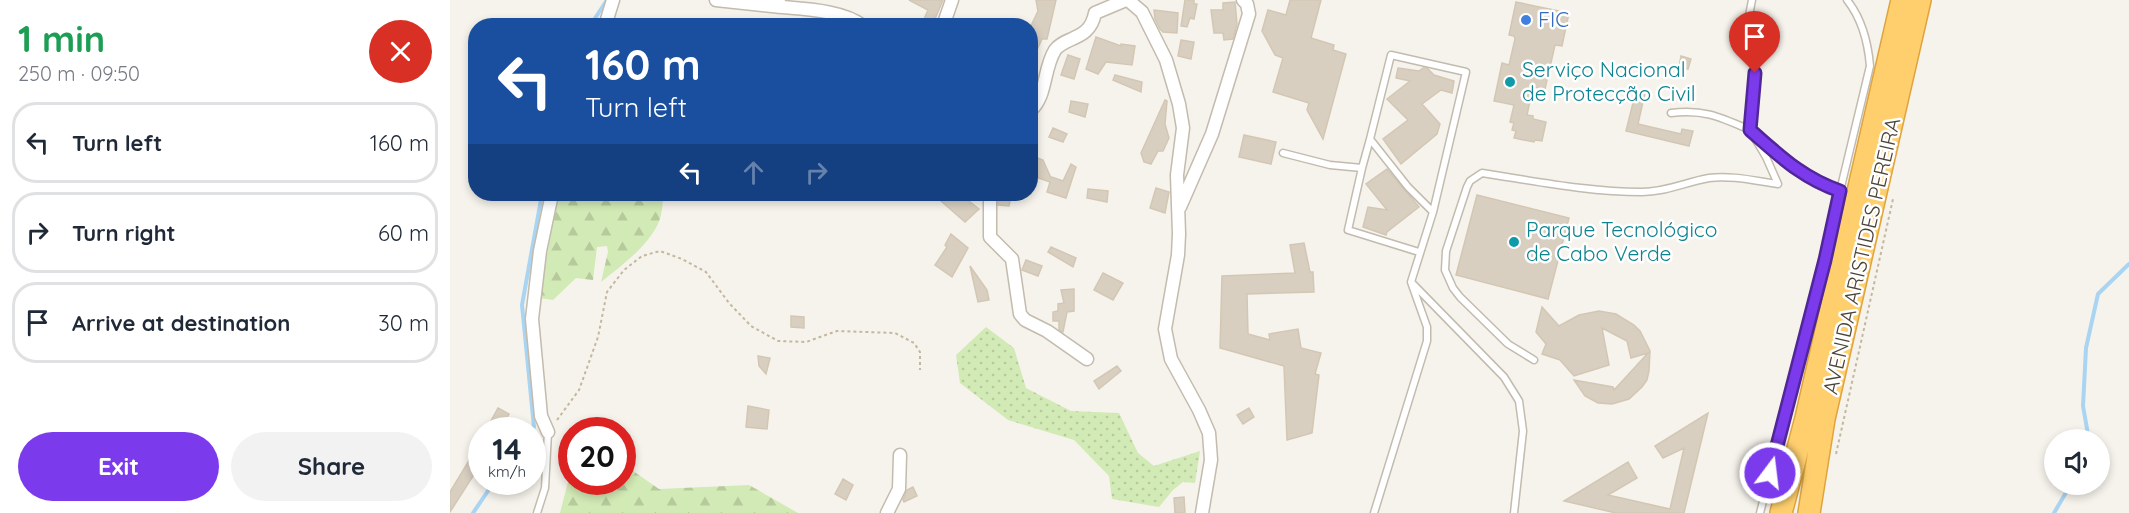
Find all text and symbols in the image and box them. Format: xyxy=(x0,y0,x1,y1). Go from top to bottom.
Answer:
place label: FIC xyxy=(1538,6,1569,32)
pin xyxy=(1729,11,1780,73)
marker: FIC xyxy=(1519,13,1533,27)
text: 1 min xyxy=(18,16,105,61)
button: close xyxy=(369,20,432,83)
icon: arrive xyxy=(1738,20,1771,53)
text: 160 m xyxy=(585,38,701,91)
icon: left xyxy=(486,42,564,120)
place label: Serviço Nacional de Protecção Civil xyxy=(1522,56,1696,106)
text: 250 m · 09:50 xyxy=(18,61,140,86)
marker: Serviço Nacional de Protecção Civil xyxy=(1503,75,1517,89)
text: Turn left xyxy=(585,90,687,124)
street label: AVENIDA ARISTIDES PEREIRA xyxy=(1817,115,1906,397)
icon: left xyxy=(21,126,54,159)
text: Turn left xyxy=(72,129,162,157)
text: 160 m xyxy=(370,129,429,157)
icon: left xyxy=(674,156,707,189)
icon: ahead xyxy=(737,156,770,189)
icon: right xyxy=(800,156,833,189)
icon: right xyxy=(21,216,54,249)
place label: Parque Tecnológico de Cabo Verde xyxy=(1526,216,1717,266)
text: Turn right xyxy=(72,219,176,247)
text: 60 m xyxy=(378,219,429,247)
marker: Parque Tecnológico de Cabo Verde xyxy=(1507,235,1521,249)
icon: arrive xyxy=(21,306,54,339)
text: Arrive at destination xyxy=(72,309,290,337)
text: 30 m xyxy=(378,309,429,337)
speed limit sign: 20 xyxy=(558,417,636,495)
map controls xyxy=(2044,429,2110,495)
button: sound xyxy=(2044,429,2110,495)
text: 14 xyxy=(492,430,522,468)
button: Exit xyxy=(18,432,219,501)
button: Share xyxy=(231,432,432,501)
position arrow xyxy=(1738,441,1802,505)
text: km/h xyxy=(488,462,526,481)

